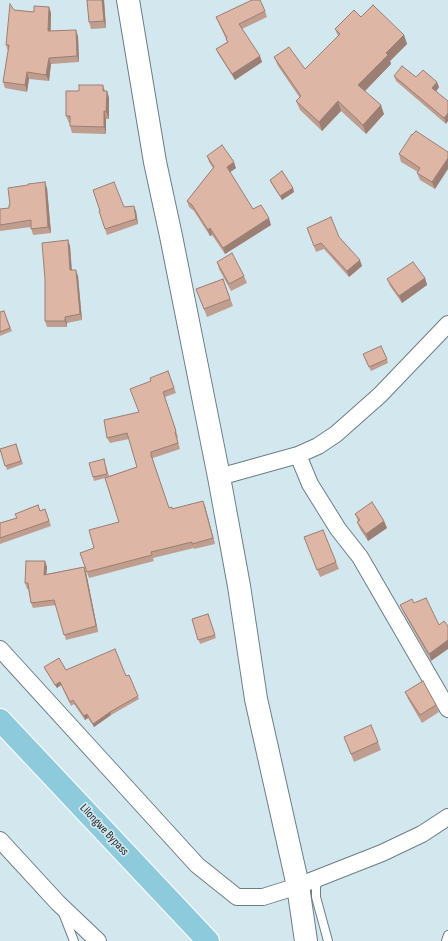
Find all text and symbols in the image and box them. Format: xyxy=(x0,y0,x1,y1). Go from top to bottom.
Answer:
street label: Lilongwe Bypass xyxy=(77,801,131,859)

